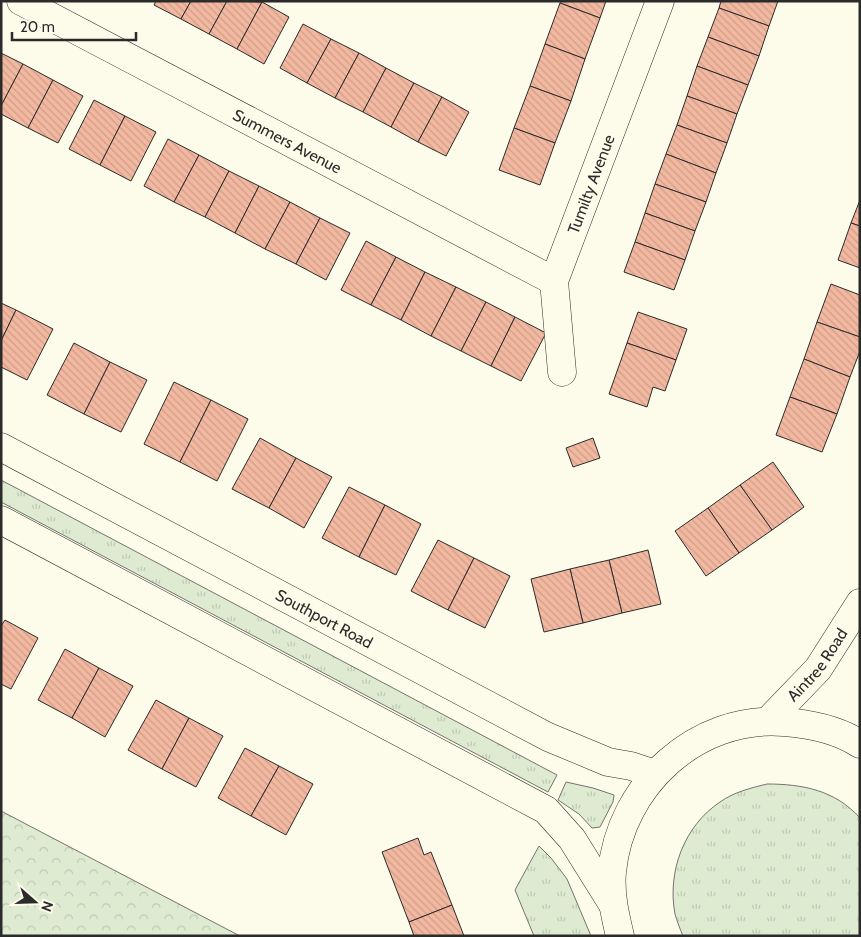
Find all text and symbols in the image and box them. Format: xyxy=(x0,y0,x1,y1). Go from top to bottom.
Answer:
scale bar xyxy=(12,10,136,42)
text: 20 m xyxy=(20,18,55,36)
street label: Summers Avenue xyxy=(230,105,345,178)
street label: Tumilty Avenue xyxy=(564,132,619,237)
street label: Southport Road xyxy=(272,585,376,652)
street label: Aintree Road xyxy=(783,625,851,705)
north arrow xyxy=(10,877,60,927)
text: N xyxy=(37,899,57,914)

